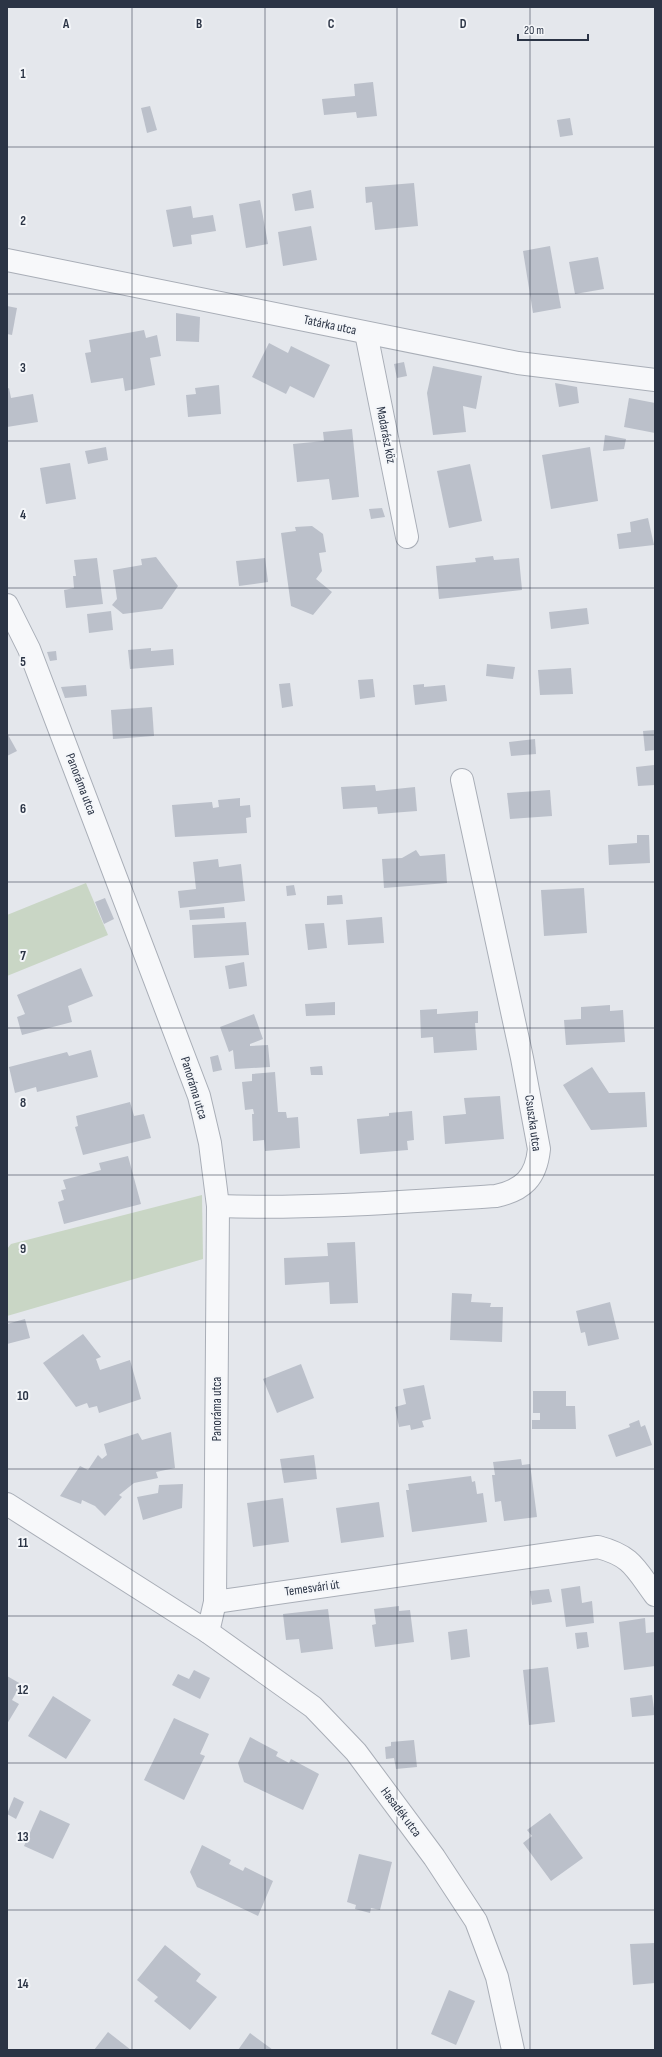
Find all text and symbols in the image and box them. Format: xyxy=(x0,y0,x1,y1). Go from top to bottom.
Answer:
text: A xyxy=(62,16,70,32)
text: B xyxy=(196,16,202,32)
text: C xyxy=(328,16,335,32)
text: D xyxy=(460,16,467,32)
scale bar xyxy=(518,16,588,42)
text: 20 m xyxy=(524,23,544,38)
text: 1 xyxy=(20,66,26,82)
text: 2 xyxy=(20,213,26,229)
street label: Tatárka utca xyxy=(302,312,358,338)
text: 3 xyxy=(20,360,26,376)
street label: Madarász köz xyxy=(373,405,399,465)
text: 4 xyxy=(20,507,26,523)
text: 5 xyxy=(20,654,26,670)
street label: Panoráma utca xyxy=(62,751,100,817)
text: 6 xyxy=(20,801,26,817)
text: 7 xyxy=(20,948,26,964)
street label: Panoráma utca xyxy=(177,1055,211,1121)
street label: Csuszka utca xyxy=(521,1094,545,1152)
text: 8 xyxy=(20,1095,26,1111)
text: 9 xyxy=(20,1241,26,1257)
street label: Panoráma utca xyxy=(209,1377,225,1441)
text: 10 xyxy=(17,1388,29,1404)
text: 11 xyxy=(18,1535,28,1551)
street label: Temesvári út xyxy=(283,1576,341,1600)
text: 12 xyxy=(18,1682,29,1698)
street label: Hasadék utca xyxy=(377,1784,425,1840)
text: 13 xyxy=(18,1829,29,1845)
text: 14 xyxy=(17,1976,29,1992)

